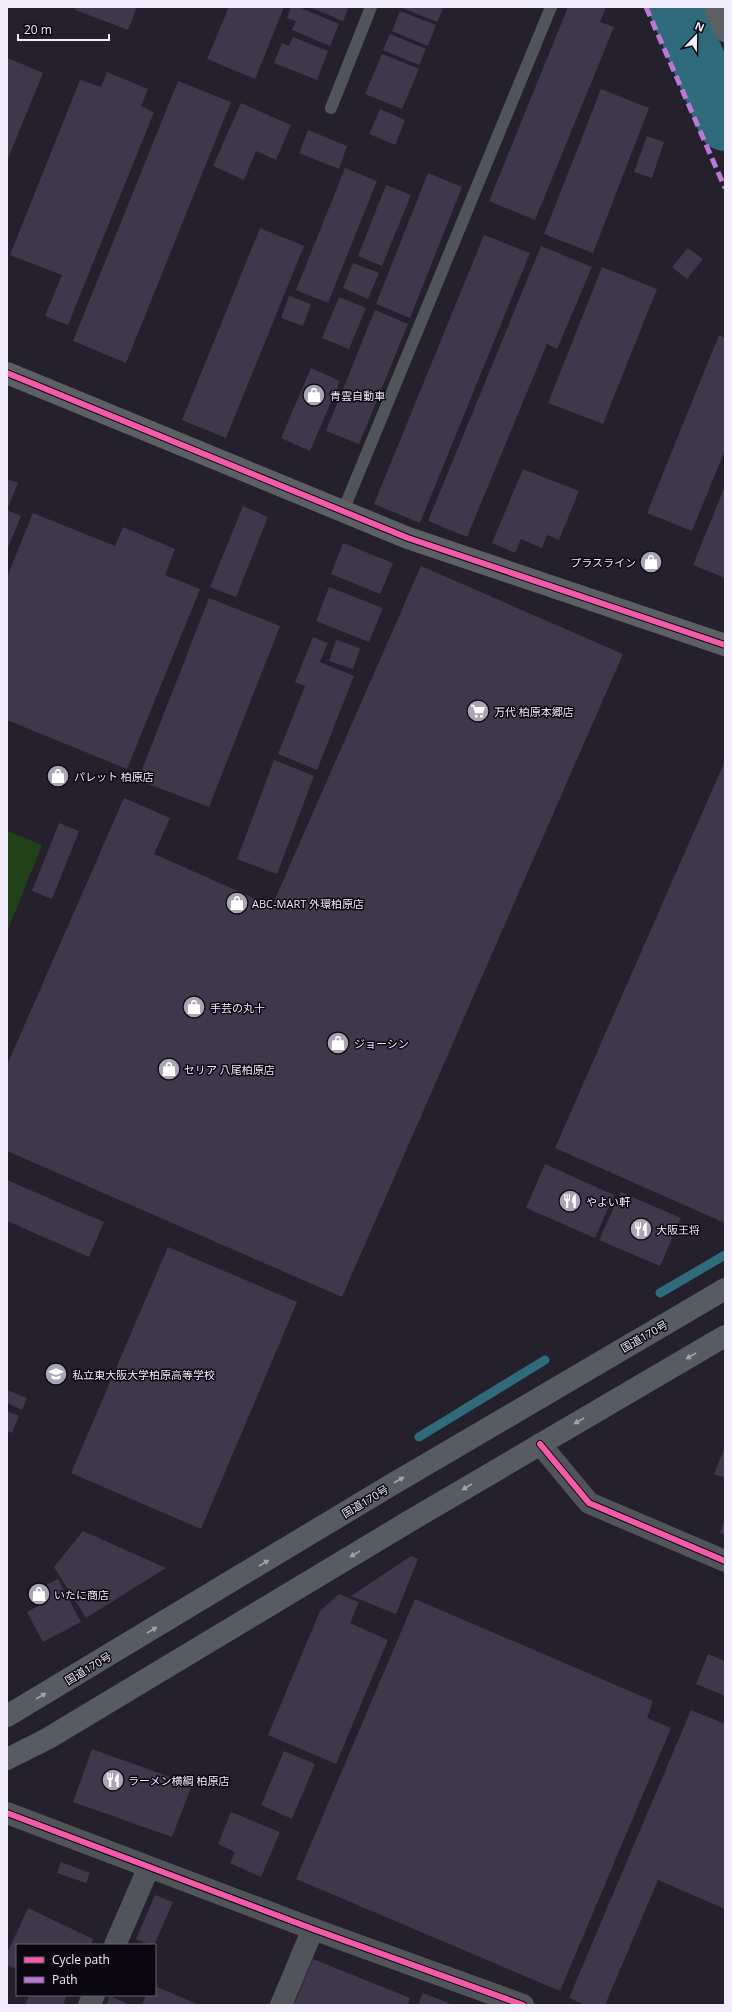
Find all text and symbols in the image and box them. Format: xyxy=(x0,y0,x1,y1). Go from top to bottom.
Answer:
scale bar xyxy=(18,16,109,42)
north arrow xyxy=(676,16,716,56)
text: N xyxy=(693,18,707,35)
text: 20 m xyxy=(24,21,52,38)
shop icon: 青雲自動車 xyxy=(301,382,327,408)
place label: 青雲自動車 xyxy=(330,388,385,403)
shop icon: プラスライン xyxy=(638,549,664,575)
place label: プラスライン xyxy=(570,555,636,570)
supermarket icon: 万代 柏原本郷店 xyxy=(465,698,491,724)
place label: 万代 柏原本郷店 xyxy=(494,704,574,719)
shop icon: パレット 柏原店 xyxy=(45,763,71,789)
place label: パレット 柏原店 xyxy=(74,769,154,784)
shop icon: ABC-MART 外環柏原店 xyxy=(224,890,250,916)
place label: ABC-MART 外環柏原店 xyxy=(252,896,364,911)
shop icon: 手芸の丸十 xyxy=(181,994,207,1020)
place label: 手芸の丸十 xyxy=(210,1000,265,1015)
shop icon: ジョーシン xyxy=(325,1030,351,1056)
place label: ジョーシン xyxy=(354,1036,409,1051)
shop icon: セリア 八尾柏原店 xyxy=(156,1056,182,1082)
place label: セリア 八尾柏原店 xyxy=(184,1062,275,1077)
restaurant icon: やよい軒 xyxy=(557,1188,583,1214)
place label: やよい軒 xyxy=(586,1194,631,1209)
restaurant icon: 大阪王将 xyxy=(628,1216,654,1242)
place label: 大阪王将 xyxy=(656,1222,700,1237)
street label: 国道170号 xyxy=(618,1317,670,1355)
one-way arrow xyxy=(685,1352,697,1359)
school or university icon: 私立東大阪大学柏原高等学校 xyxy=(43,1361,69,1387)
place label: 私立東大阪大学柏原高等学校 xyxy=(72,1367,215,1382)
one-way arrow xyxy=(573,1418,585,1425)
one-way arrow xyxy=(393,1477,404,1484)
street label: 国道170号 xyxy=(339,1481,391,1521)
one-way arrow xyxy=(462,1483,472,1491)
one-way arrow xyxy=(349,1550,361,1557)
one-way arrow xyxy=(258,1559,270,1566)
shop icon: いたに商店 xyxy=(26,1581,52,1607)
place label: いたに商店 xyxy=(54,1587,109,1602)
one-way arrow xyxy=(146,1626,158,1633)
street label: 国道170号 xyxy=(62,1648,114,1688)
one-way arrow xyxy=(35,1693,46,1700)
restaurant icon: ラーメン横綱 柏原店 xyxy=(100,1767,126,1793)
place label: ラーメン横綱 柏原店 xyxy=(128,1773,229,1788)
legend xyxy=(16,1944,156,1996)
text: Cycle path xyxy=(52,1951,110,1968)
text: Path xyxy=(52,1971,78,1988)

